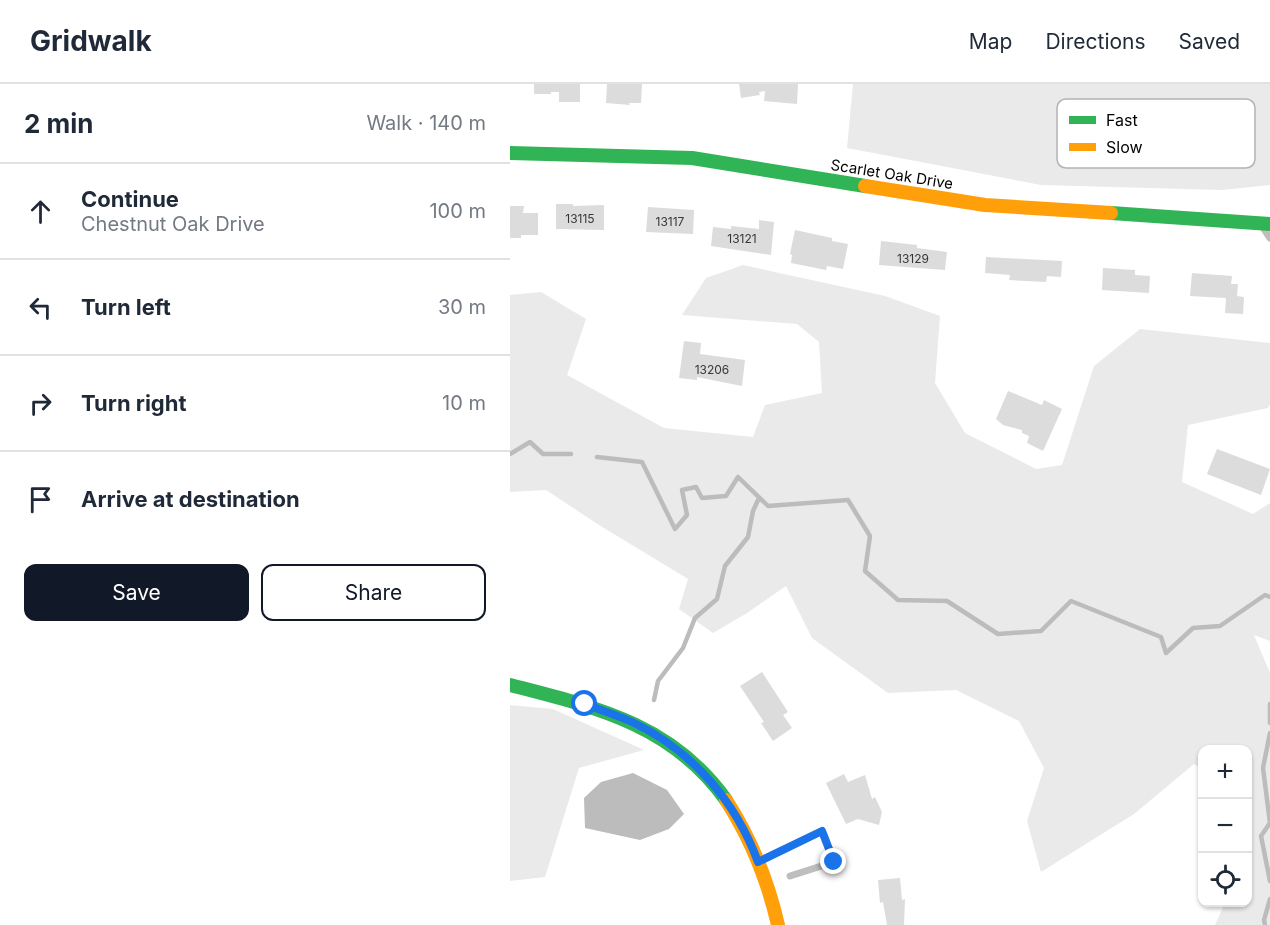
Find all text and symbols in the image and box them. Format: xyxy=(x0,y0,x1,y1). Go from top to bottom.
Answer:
text: Gridwalk xyxy=(30,24,152,58)
text: Map xyxy=(969,29,1012,54)
text: Directions xyxy=(1045,29,1146,54)
text: Saved xyxy=(1179,29,1240,54)
legend xyxy=(1057,99,1255,168)
text: 2 min xyxy=(24,108,94,139)
text: Fast xyxy=(1106,110,1138,130)
text: Walk · 140 m xyxy=(366,111,486,135)
text: Slow xyxy=(1106,137,1143,157)
street label: Scarlet Oak Drive xyxy=(829,155,955,193)
text: Continue xyxy=(81,186,179,212)
icon: ahead xyxy=(24,195,57,228)
text: 100 m xyxy=(429,199,486,223)
house number: 13115 xyxy=(565,211,595,226)
text: Chestnut Oak Drive xyxy=(81,212,265,236)
house number: 13117 xyxy=(656,214,685,229)
house number: 13121 xyxy=(727,231,757,246)
house number: 13129 xyxy=(897,251,929,266)
icon: left xyxy=(24,291,57,324)
text: Turn left xyxy=(81,294,171,320)
text: 30 m xyxy=(438,295,486,319)
house number: 13206 xyxy=(695,362,729,377)
icon: right xyxy=(24,387,57,420)
text: Turn right xyxy=(81,390,187,416)
text: 10 m xyxy=(442,391,486,415)
icon: arrive xyxy=(24,483,57,516)
text: Arrive at destination xyxy=(81,486,300,512)
button: Save xyxy=(24,564,249,621)
button: Share xyxy=(261,564,486,621)
route start xyxy=(571,690,597,716)
map controls xyxy=(1198,745,1252,907)
button: + xyxy=(1198,745,1252,799)
button: − xyxy=(1198,799,1252,853)
route end xyxy=(820,848,846,874)
button: locate xyxy=(1198,853,1252,907)

